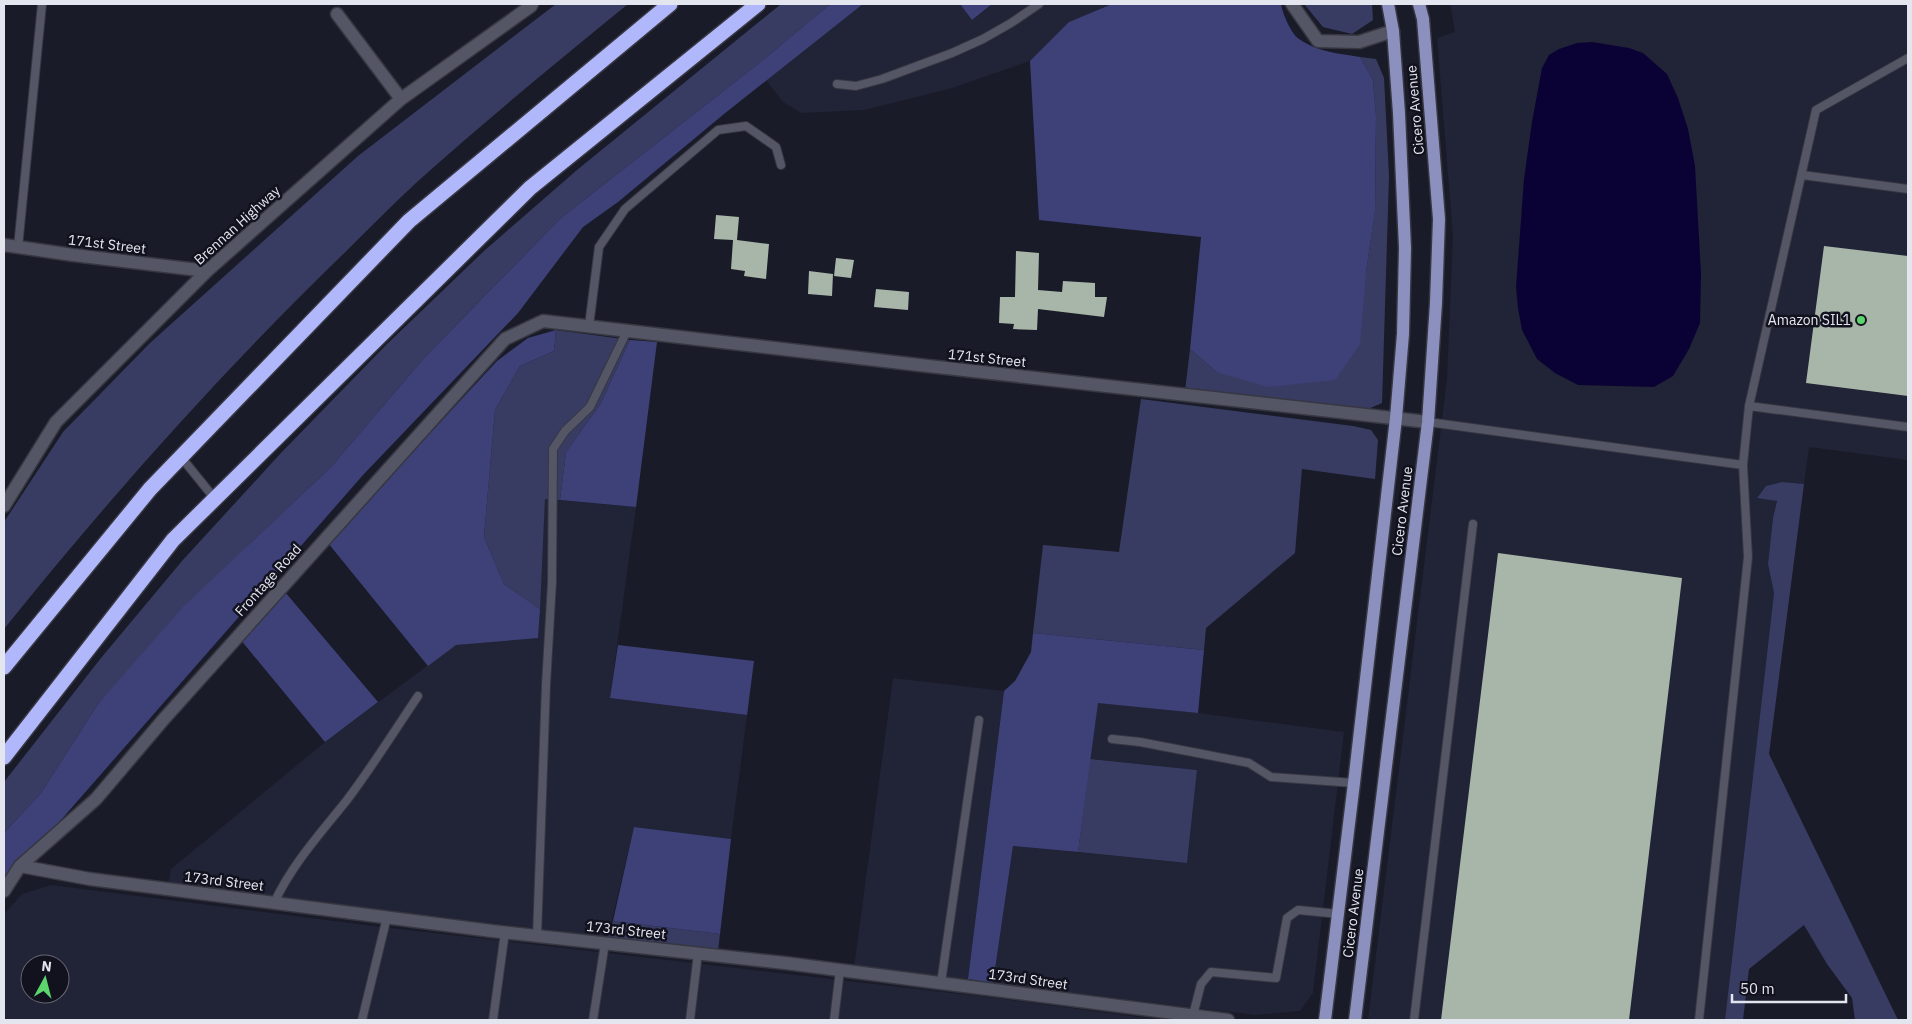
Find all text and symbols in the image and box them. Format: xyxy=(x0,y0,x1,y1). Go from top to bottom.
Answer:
street label: Cicero Avenue xyxy=(1402,64,1428,156)
street label: Brennan Highway xyxy=(190,181,284,269)
street label: 171st Street xyxy=(67,230,147,258)
place label: Amazon SIL1 xyxy=(1768,311,1851,329)
marker: Amazon SIL1 xyxy=(1855,314,1867,326)
street label: 171st Street xyxy=(947,345,1027,371)
street label: Cicero Avenue xyxy=(1388,465,1416,557)
street label: Frontage Road xyxy=(231,540,305,620)
street label: 173rd Street xyxy=(183,867,265,895)
street label: Cicero Avenue xyxy=(1339,867,1367,959)
street label: 173rd Street xyxy=(585,917,667,943)
north arrow xyxy=(20,954,70,1004)
text: N xyxy=(40,957,53,976)
street label: 173rd Street xyxy=(987,965,1069,993)
scale bar xyxy=(1732,972,1846,1004)
text: 50 m xyxy=(1740,979,1775,998)

